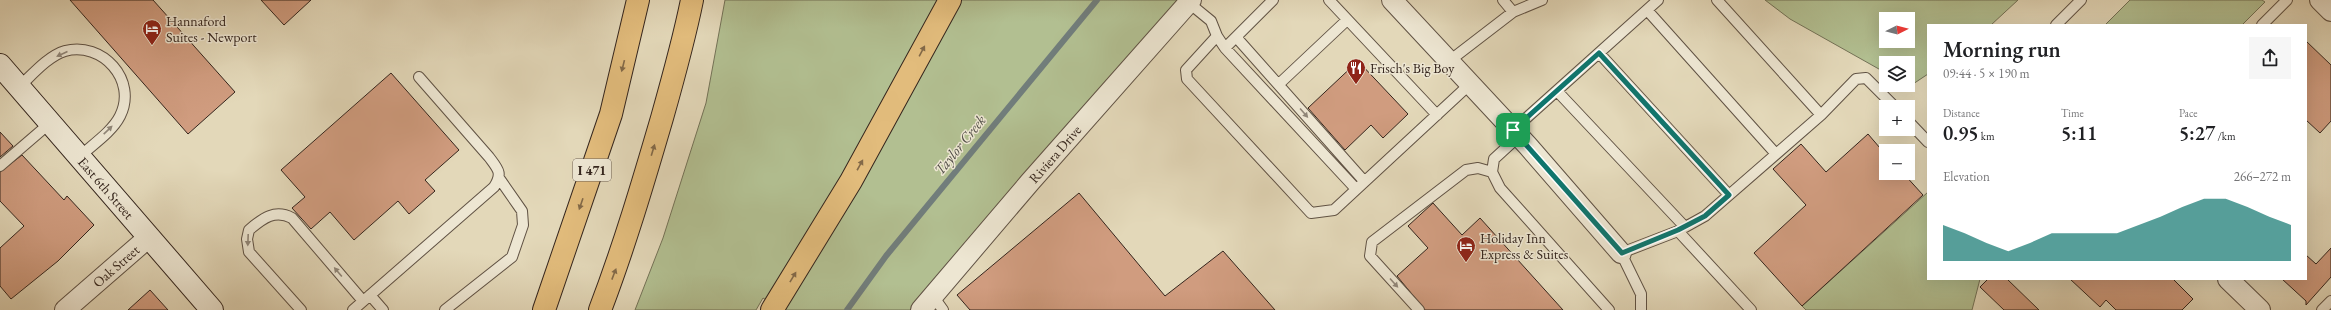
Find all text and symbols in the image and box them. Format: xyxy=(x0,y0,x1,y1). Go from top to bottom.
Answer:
place label: Hannaford Suites - Newport xyxy=(166,12,257,46)
north arrow xyxy=(1879,12,1915,48)
map controls xyxy=(1879,12,1915,180)
hotel icon: Hannaford Suites - Newport xyxy=(141,18,163,46)
text: Morning run xyxy=(1943,35,2061,64)
button: share xyxy=(2249,37,2291,79)
one-way arrow xyxy=(919,46,925,57)
one-way arrow xyxy=(56,51,67,57)
button: layers xyxy=(1879,56,1915,92)
restaurant icon: Frisch's Big Boy xyxy=(1345,57,1367,85)
place label: Frisch's Big Boy xyxy=(1370,59,1455,77)
one-way arrow xyxy=(620,60,626,72)
text: 09:44 · 5 × 190 m xyxy=(1943,65,2030,82)
button: + xyxy=(1879,100,1915,136)
text: Distance xyxy=(1943,106,1980,120)
text: Time xyxy=(2061,106,2084,120)
text: Pace xyxy=(2179,106,2197,120)
one-way arrow xyxy=(1300,108,1309,119)
water label: Taylor Creek xyxy=(930,111,990,179)
pin xyxy=(1496,113,1530,147)
icon: arrive xyxy=(1502,119,1524,141)
text: 0.95 xyxy=(1943,120,1979,146)
text: 5:11 xyxy=(2061,120,2097,146)
text: 5:27 xyxy=(2179,120,2215,146)
street label: Riviera Drive xyxy=(1025,121,1086,187)
one-way arrow xyxy=(103,126,113,135)
text: km xyxy=(1979,129,1995,143)
text: /km xyxy=(2215,129,2236,143)
one-way arrow xyxy=(650,143,656,155)
button: − xyxy=(1879,144,1915,180)
street label: East 6th Street xyxy=(74,153,138,223)
road number: I 471 xyxy=(573,159,611,181)
one-way arrow xyxy=(856,159,863,171)
text: Elevation xyxy=(1943,168,1990,185)
text: 266–272 m xyxy=(2234,168,2291,185)
one-way arrow xyxy=(578,198,584,210)
place label: Holiday Inn Express & Suites xyxy=(1480,229,1569,263)
one-way arrow xyxy=(245,234,251,247)
hotel icon: Holiday Inn Express & Suites xyxy=(1455,235,1477,263)
street label: Oak Street xyxy=(89,240,144,291)
one-way arrow xyxy=(333,266,342,277)
one-way arrow xyxy=(611,267,617,279)
one-way arrow xyxy=(789,271,796,283)
one-way arrow xyxy=(1390,278,1399,288)

